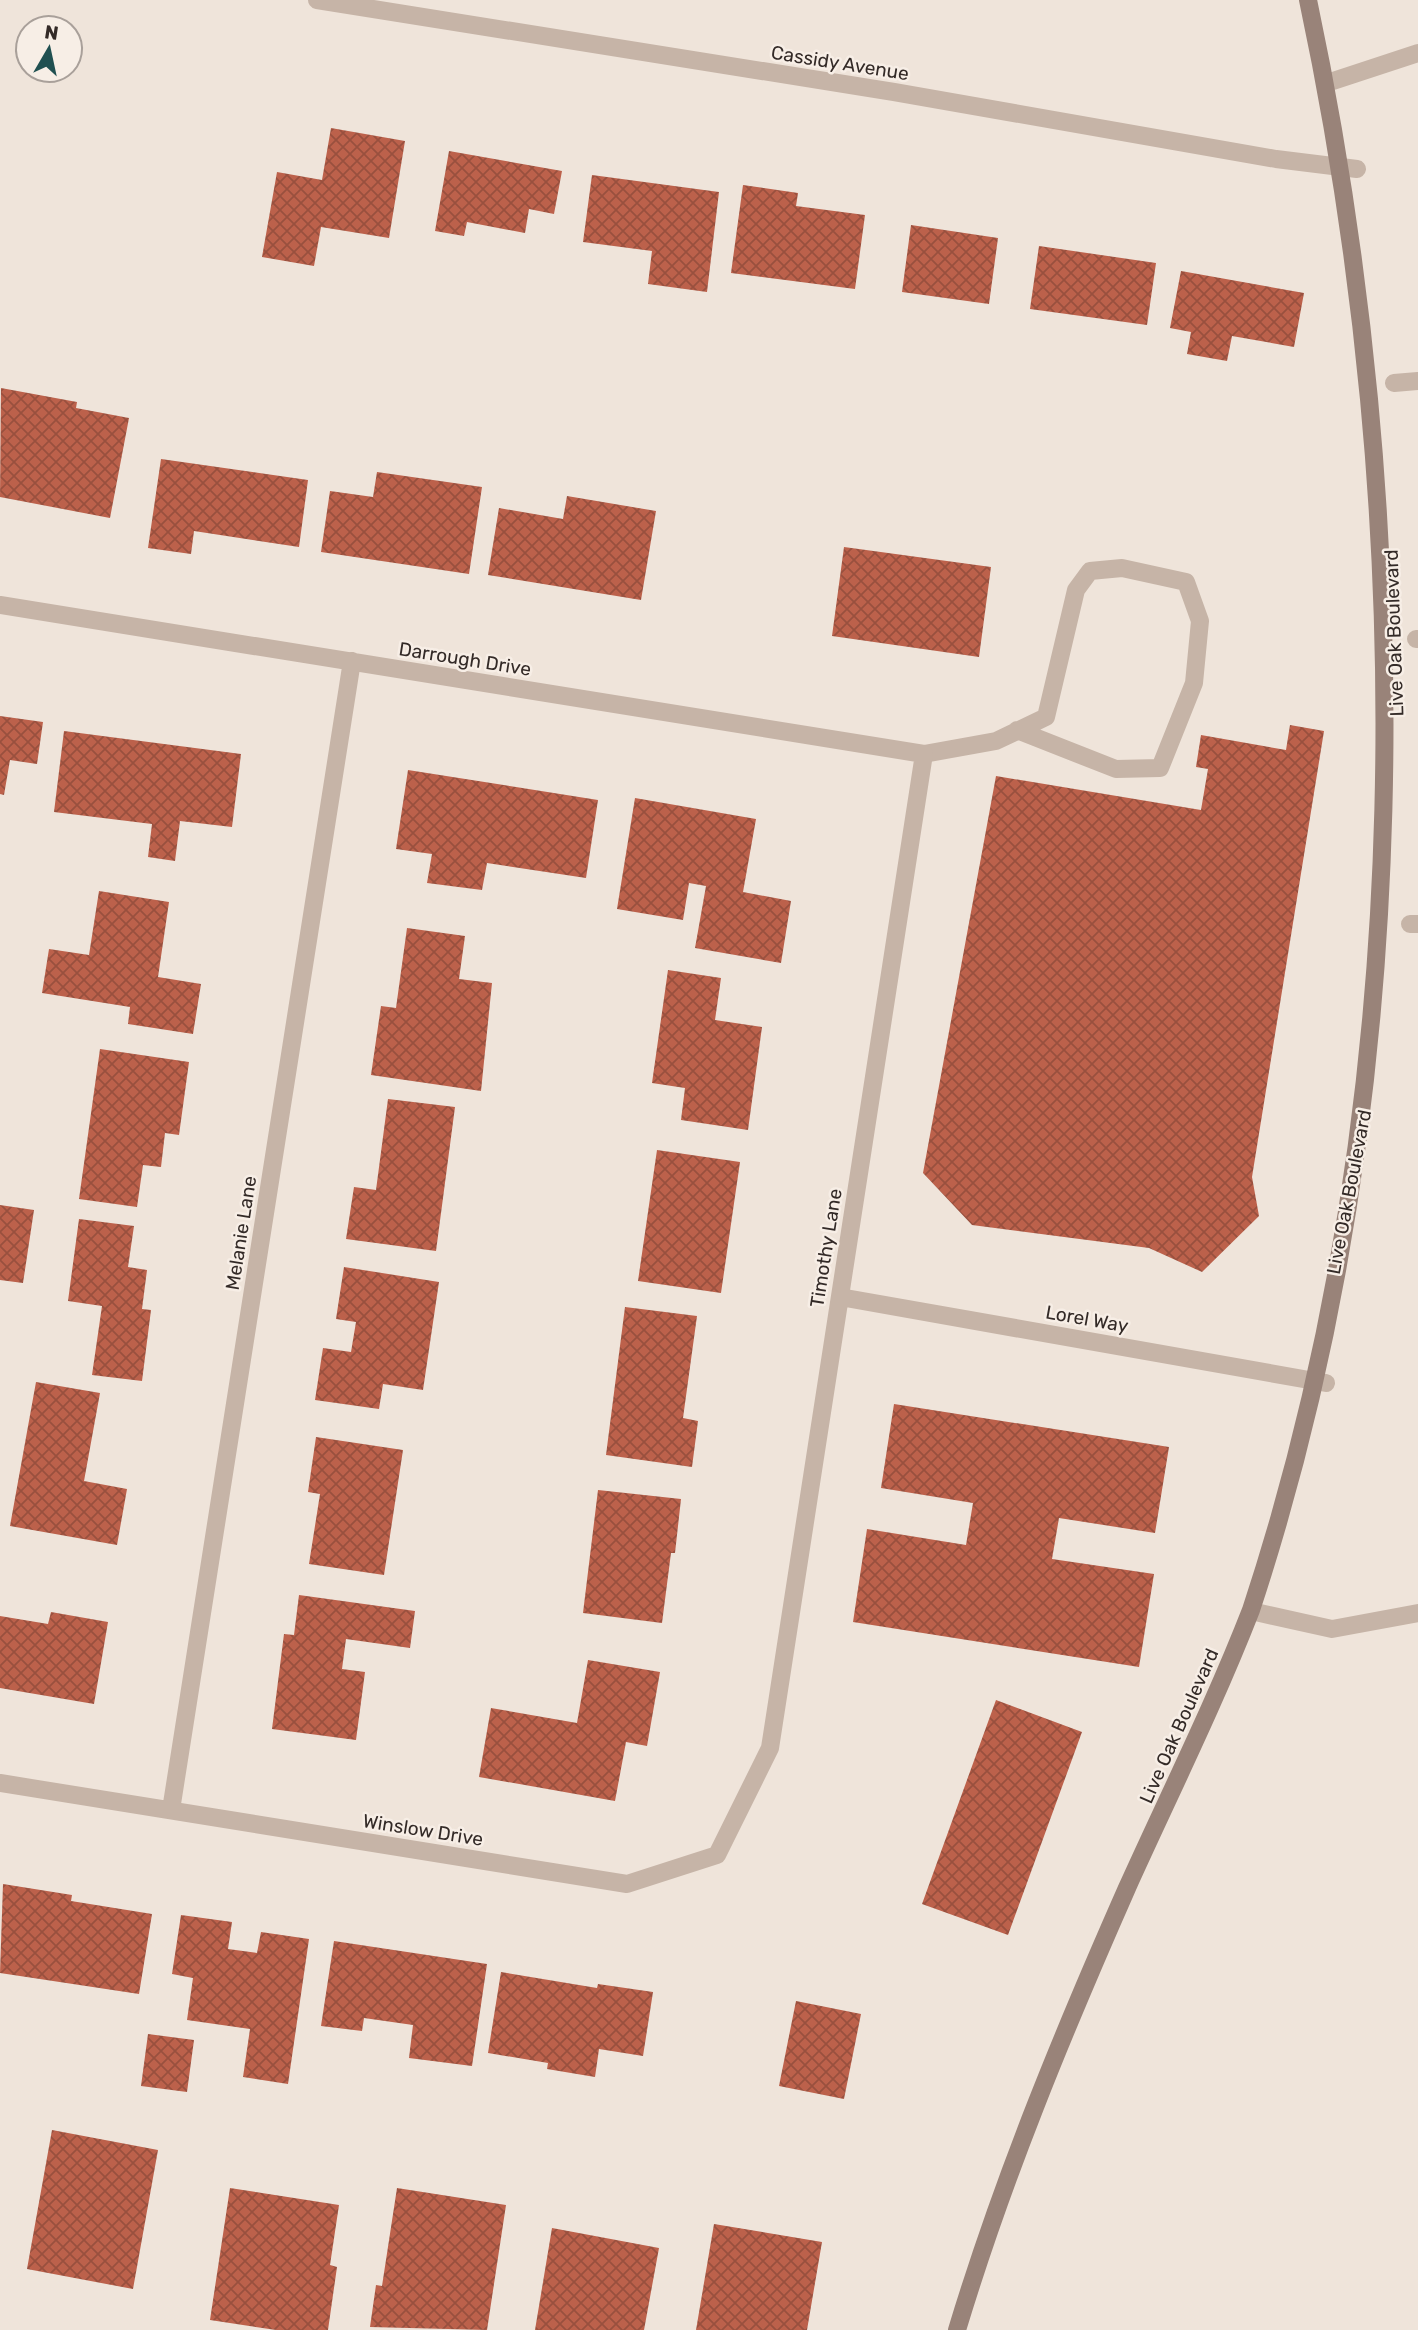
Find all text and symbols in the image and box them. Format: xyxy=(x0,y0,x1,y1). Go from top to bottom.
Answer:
north arrow xyxy=(14,14,84,84)
text: N xyxy=(43,20,60,45)
street label: Cassidy Avenue xyxy=(769,41,911,85)
street label: Live Oak Boulevard xyxy=(1380,549,1408,717)
street label: Darrough Drive xyxy=(397,637,533,681)
street label: Live Oak Boulevard xyxy=(1322,1108,1376,1276)
street label: Melanie Lane xyxy=(221,1174,261,1292)
street label: Timothy Lane xyxy=(805,1187,847,1309)
street label: Lorel Way xyxy=(1044,1300,1130,1338)
street label: Live Oak Boulevard xyxy=(1134,1645,1224,1807)
street label: Winslow Drive xyxy=(361,1809,485,1851)

